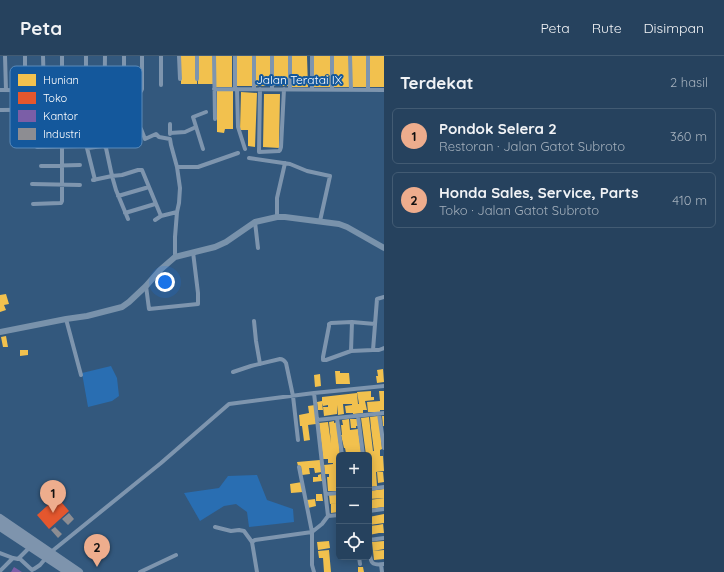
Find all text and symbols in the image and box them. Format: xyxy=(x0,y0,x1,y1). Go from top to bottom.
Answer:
text: Peta xyxy=(20,16,62,40)
text: Peta xyxy=(540,19,570,37)
text: Rute xyxy=(592,19,622,37)
text: Disimpan xyxy=(644,19,704,37)
legend xyxy=(10,66,142,148)
street label: Jalan Teratai IX xyxy=(256,72,342,87)
text: Terdekat xyxy=(400,72,474,93)
text: Hunian xyxy=(43,73,79,87)
text: 2 hasil xyxy=(670,74,708,90)
text: Toko xyxy=(43,91,68,105)
text: Kantor xyxy=(43,109,79,123)
text: Pondok Selera 2 xyxy=(439,119,557,138)
text: Industri xyxy=(43,127,81,141)
text: 1 xyxy=(411,128,417,144)
text: 360 m xyxy=(670,128,707,144)
text: Restoran · Jalan Gatot Subroto xyxy=(439,138,625,154)
text: Honda Sales, Service, Parts xyxy=(439,183,638,202)
text: 2 xyxy=(410,192,418,208)
text: 410 m xyxy=(672,192,707,208)
text: Toko · Jalan Gatot Subroto xyxy=(439,202,599,218)
your location xyxy=(155,272,175,292)
map controls xyxy=(336,452,372,560)
button: + xyxy=(336,452,372,488)
pin: 1 xyxy=(40,480,66,513)
button: − xyxy=(336,488,372,524)
button: locate xyxy=(336,524,372,560)
pin: 2 xyxy=(84,534,110,567)

